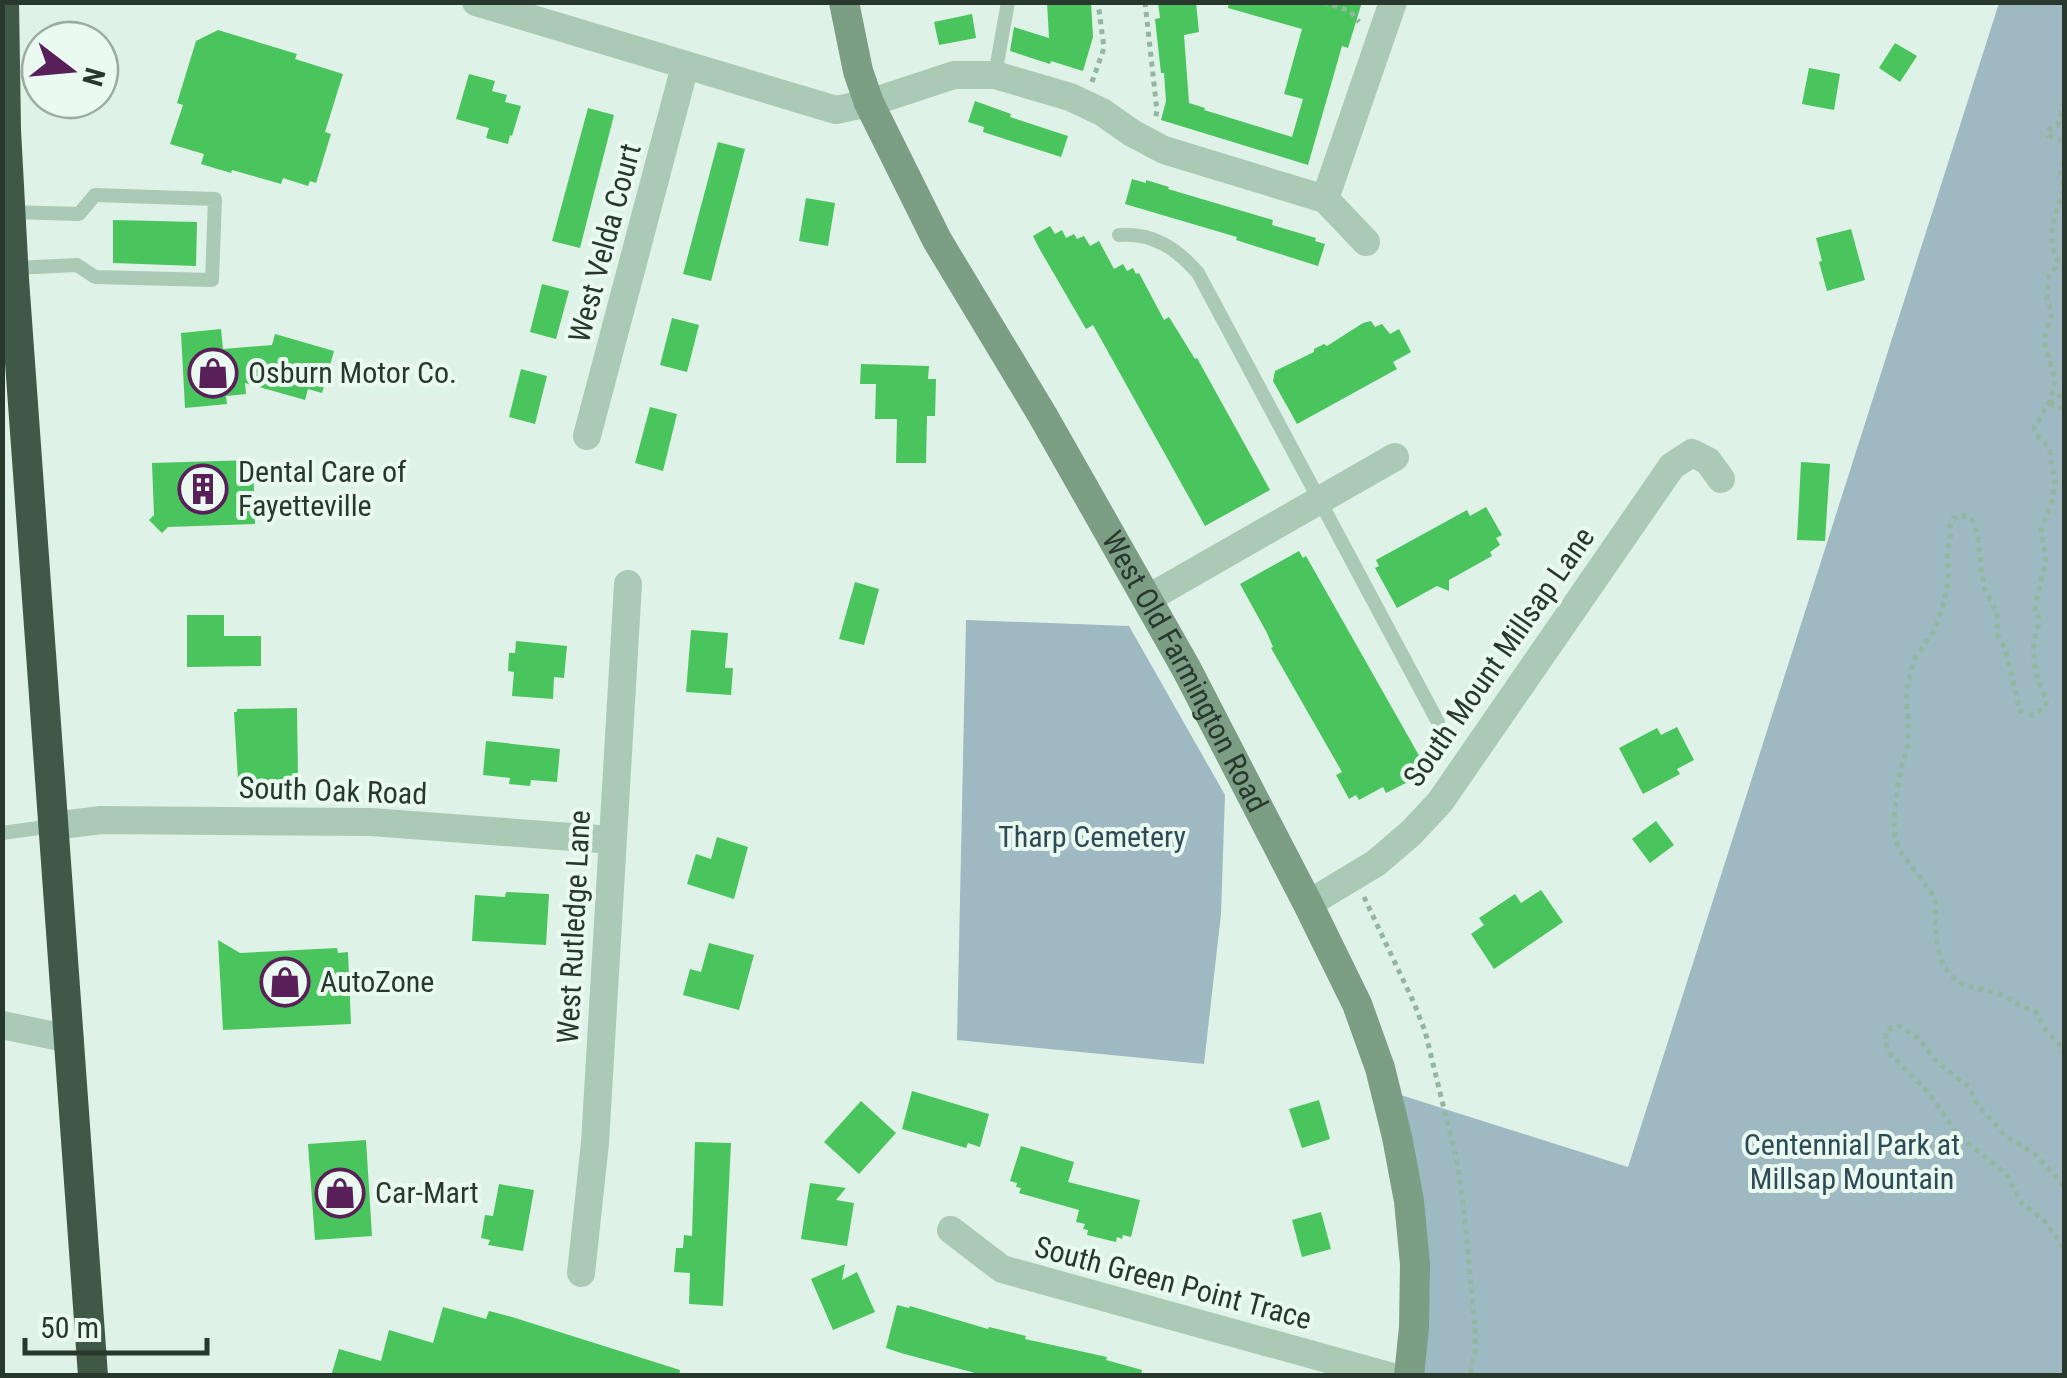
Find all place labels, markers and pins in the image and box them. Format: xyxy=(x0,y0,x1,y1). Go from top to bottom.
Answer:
shop icon: Osburn Motor Co. xyxy=(187,347,239,399)
place label: Osburn Motor Co. xyxy=(248,355,457,390)
place label: Dental Care of Fayetteville xyxy=(238,454,407,523)
building icon: Dental Care of Fayetteville xyxy=(177,463,229,515)
shop icon: AutoZone xyxy=(259,956,311,1008)
place label: AutoZone xyxy=(320,964,434,999)
shop icon: Car-Mart xyxy=(314,1167,366,1219)
place label: Car-Mart xyxy=(375,1175,479,1210)

